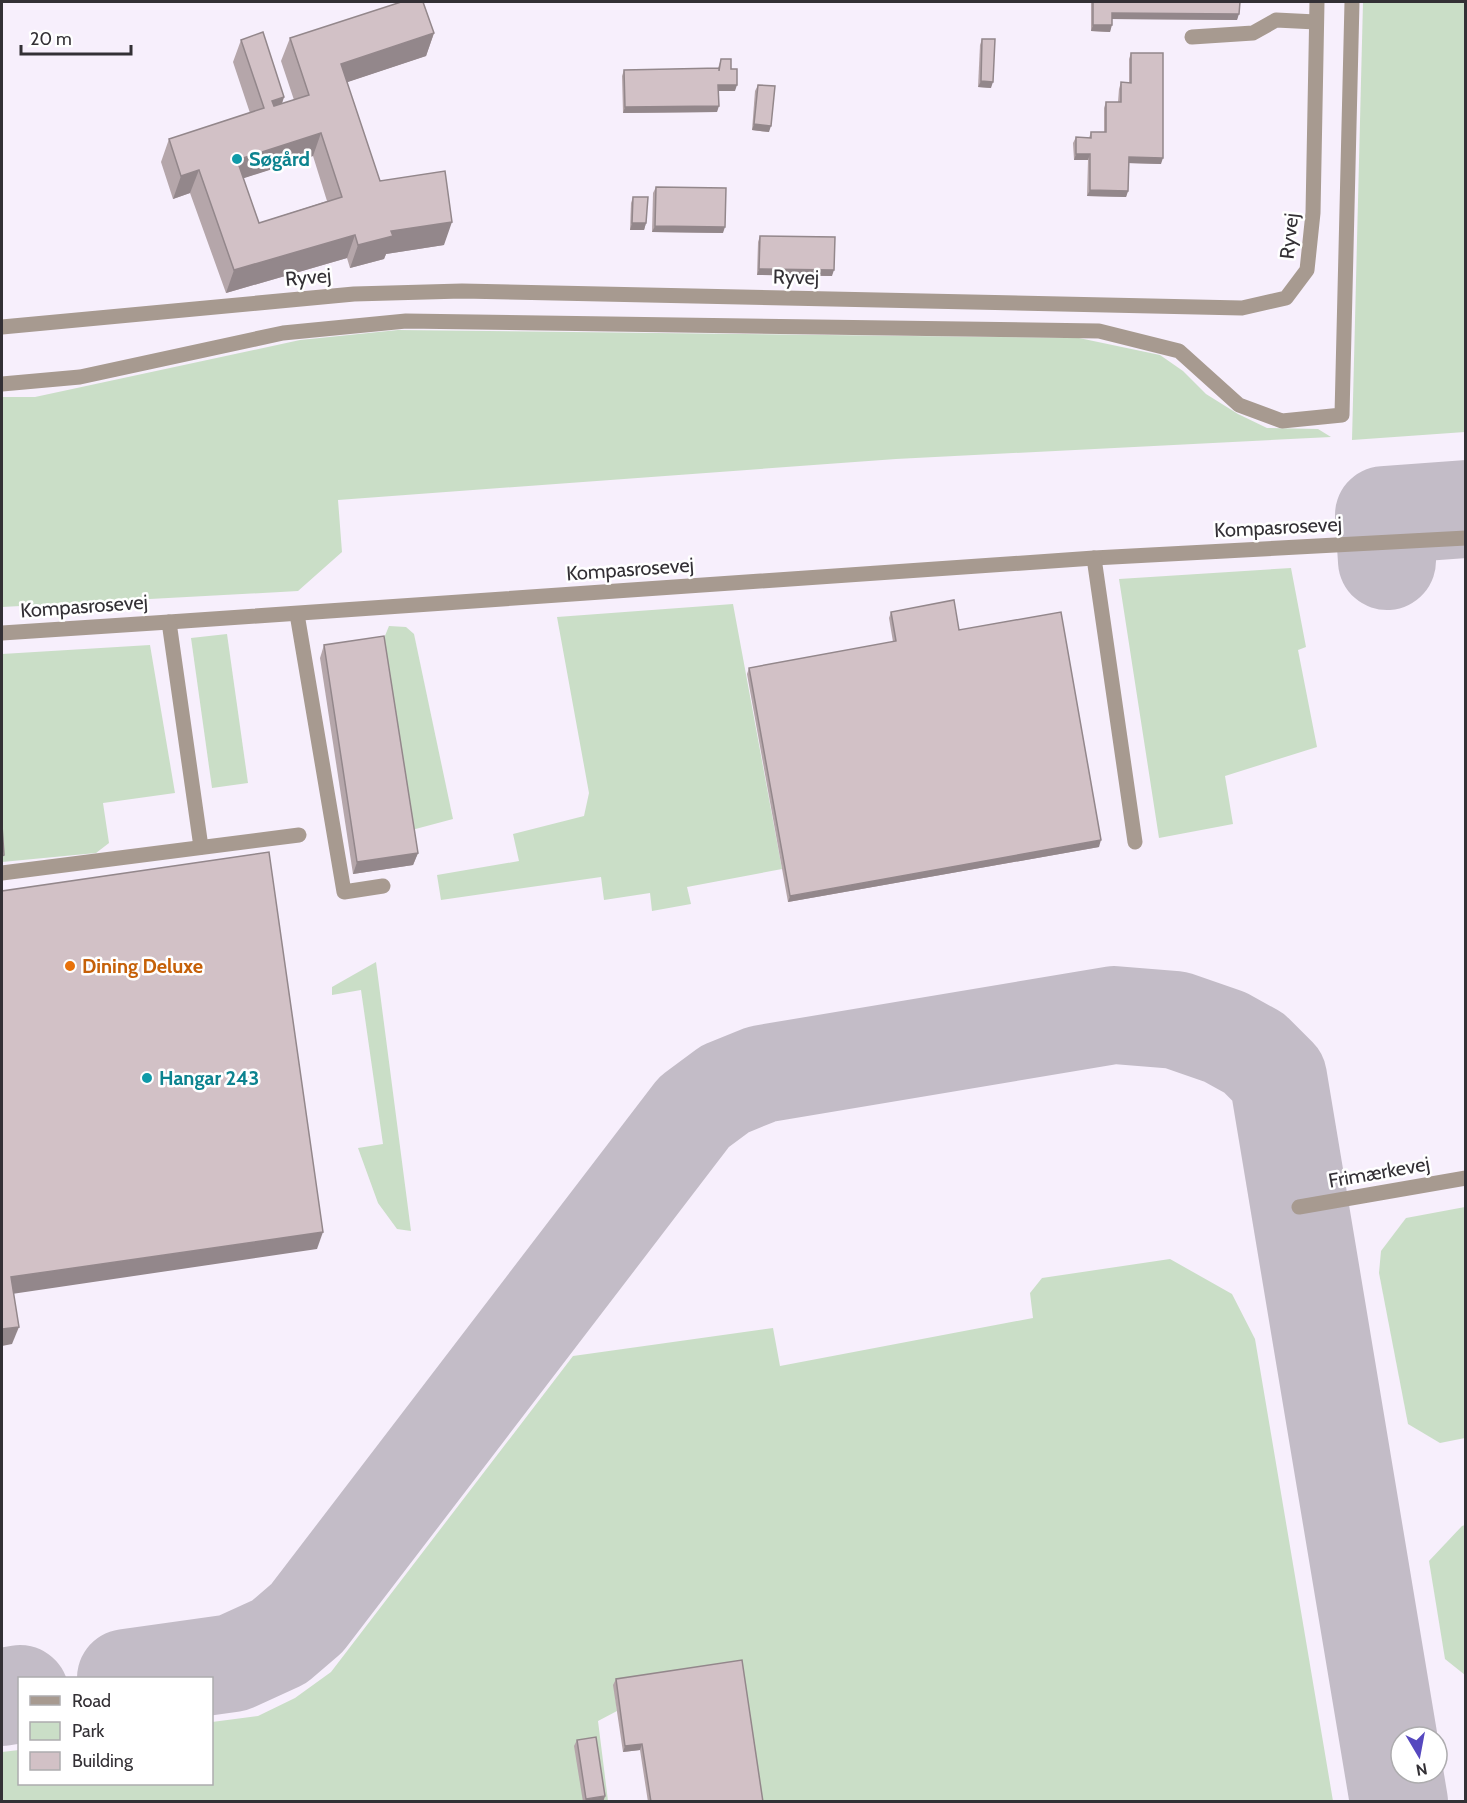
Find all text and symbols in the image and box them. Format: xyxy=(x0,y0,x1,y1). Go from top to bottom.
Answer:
scale bar xyxy=(21,18,130,56)
text: 20 m xyxy=(30,28,72,50)
place label: Søgård xyxy=(249,147,310,171)
marker: Søgård xyxy=(230,152,244,166)
street label: Ryvej xyxy=(1275,212,1303,260)
street label: Ryvej xyxy=(284,263,332,291)
street label: Ryvej xyxy=(773,265,819,289)
street label: Kompasrosevej xyxy=(1214,512,1342,542)
street label: Kompasrosevej xyxy=(565,553,695,585)
street label: Kompasrosevej xyxy=(19,590,149,622)
place label: Dining Deluxe xyxy=(82,954,203,978)
marker: Dining Deluxe xyxy=(63,959,77,973)
place label: Hangar 243 xyxy=(159,1066,259,1090)
marker: Hangar 243 xyxy=(140,1071,154,1085)
street label: Frimærkevej xyxy=(1326,1151,1432,1193)
legend xyxy=(18,1677,213,1785)
text: Road xyxy=(72,1690,111,1712)
text: Park xyxy=(72,1720,105,1742)
north arrow xyxy=(1389,1725,1449,1785)
text: Building xyxy=(72,1750,134,1772)
text: N xyxy=(1414,1759,1429,1780)

